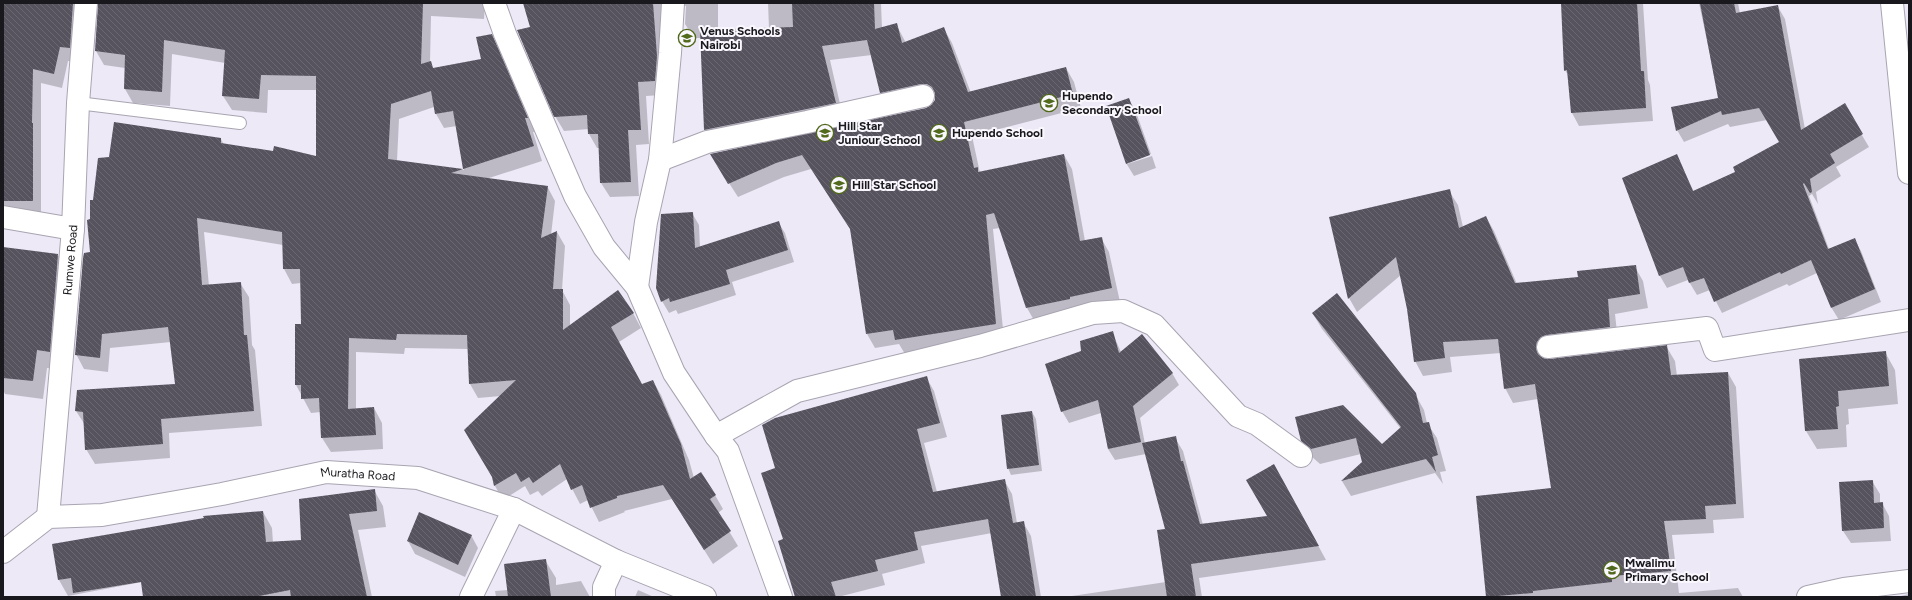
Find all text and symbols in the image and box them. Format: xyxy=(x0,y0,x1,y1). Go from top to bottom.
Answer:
place label: Venus Schools Nairobi xyxy=(700,24,780,52)
school or university icon: Venus Schools Nairobi xyxy=(677,28,697,48)
place label: Hupendo Secondary School xyxy=(1062,89,1162,117)
school or university icon: Hupendo Secondary School xyxy=(1039,93,1059,113)
place label: Hill Star Juniour School xyxy=(838,119,920,147)
school or university icon: Hill Star Juniour School xyxy=(815,123,835,143)
school or university icon: Hupendo School xyxy=(929,123,949,143)
place label: Hupendo School xyxy=(952,126,1043,140)
school or university icon: Hill Star School xyxy=(829,175,849,195)
place label: Hill Star School xyxy=(852,178,936,192)
street label: Rumwe Road xyxy=(60,224,80,296)
street label: Muratha Road xyxy=(319,464,396,483)
place label: Mwalimu Primary School xyxy=(1625,556,1709,584)
school or university icon: Mwalimu Primary School xyxy=(1602,560,1622,580)

